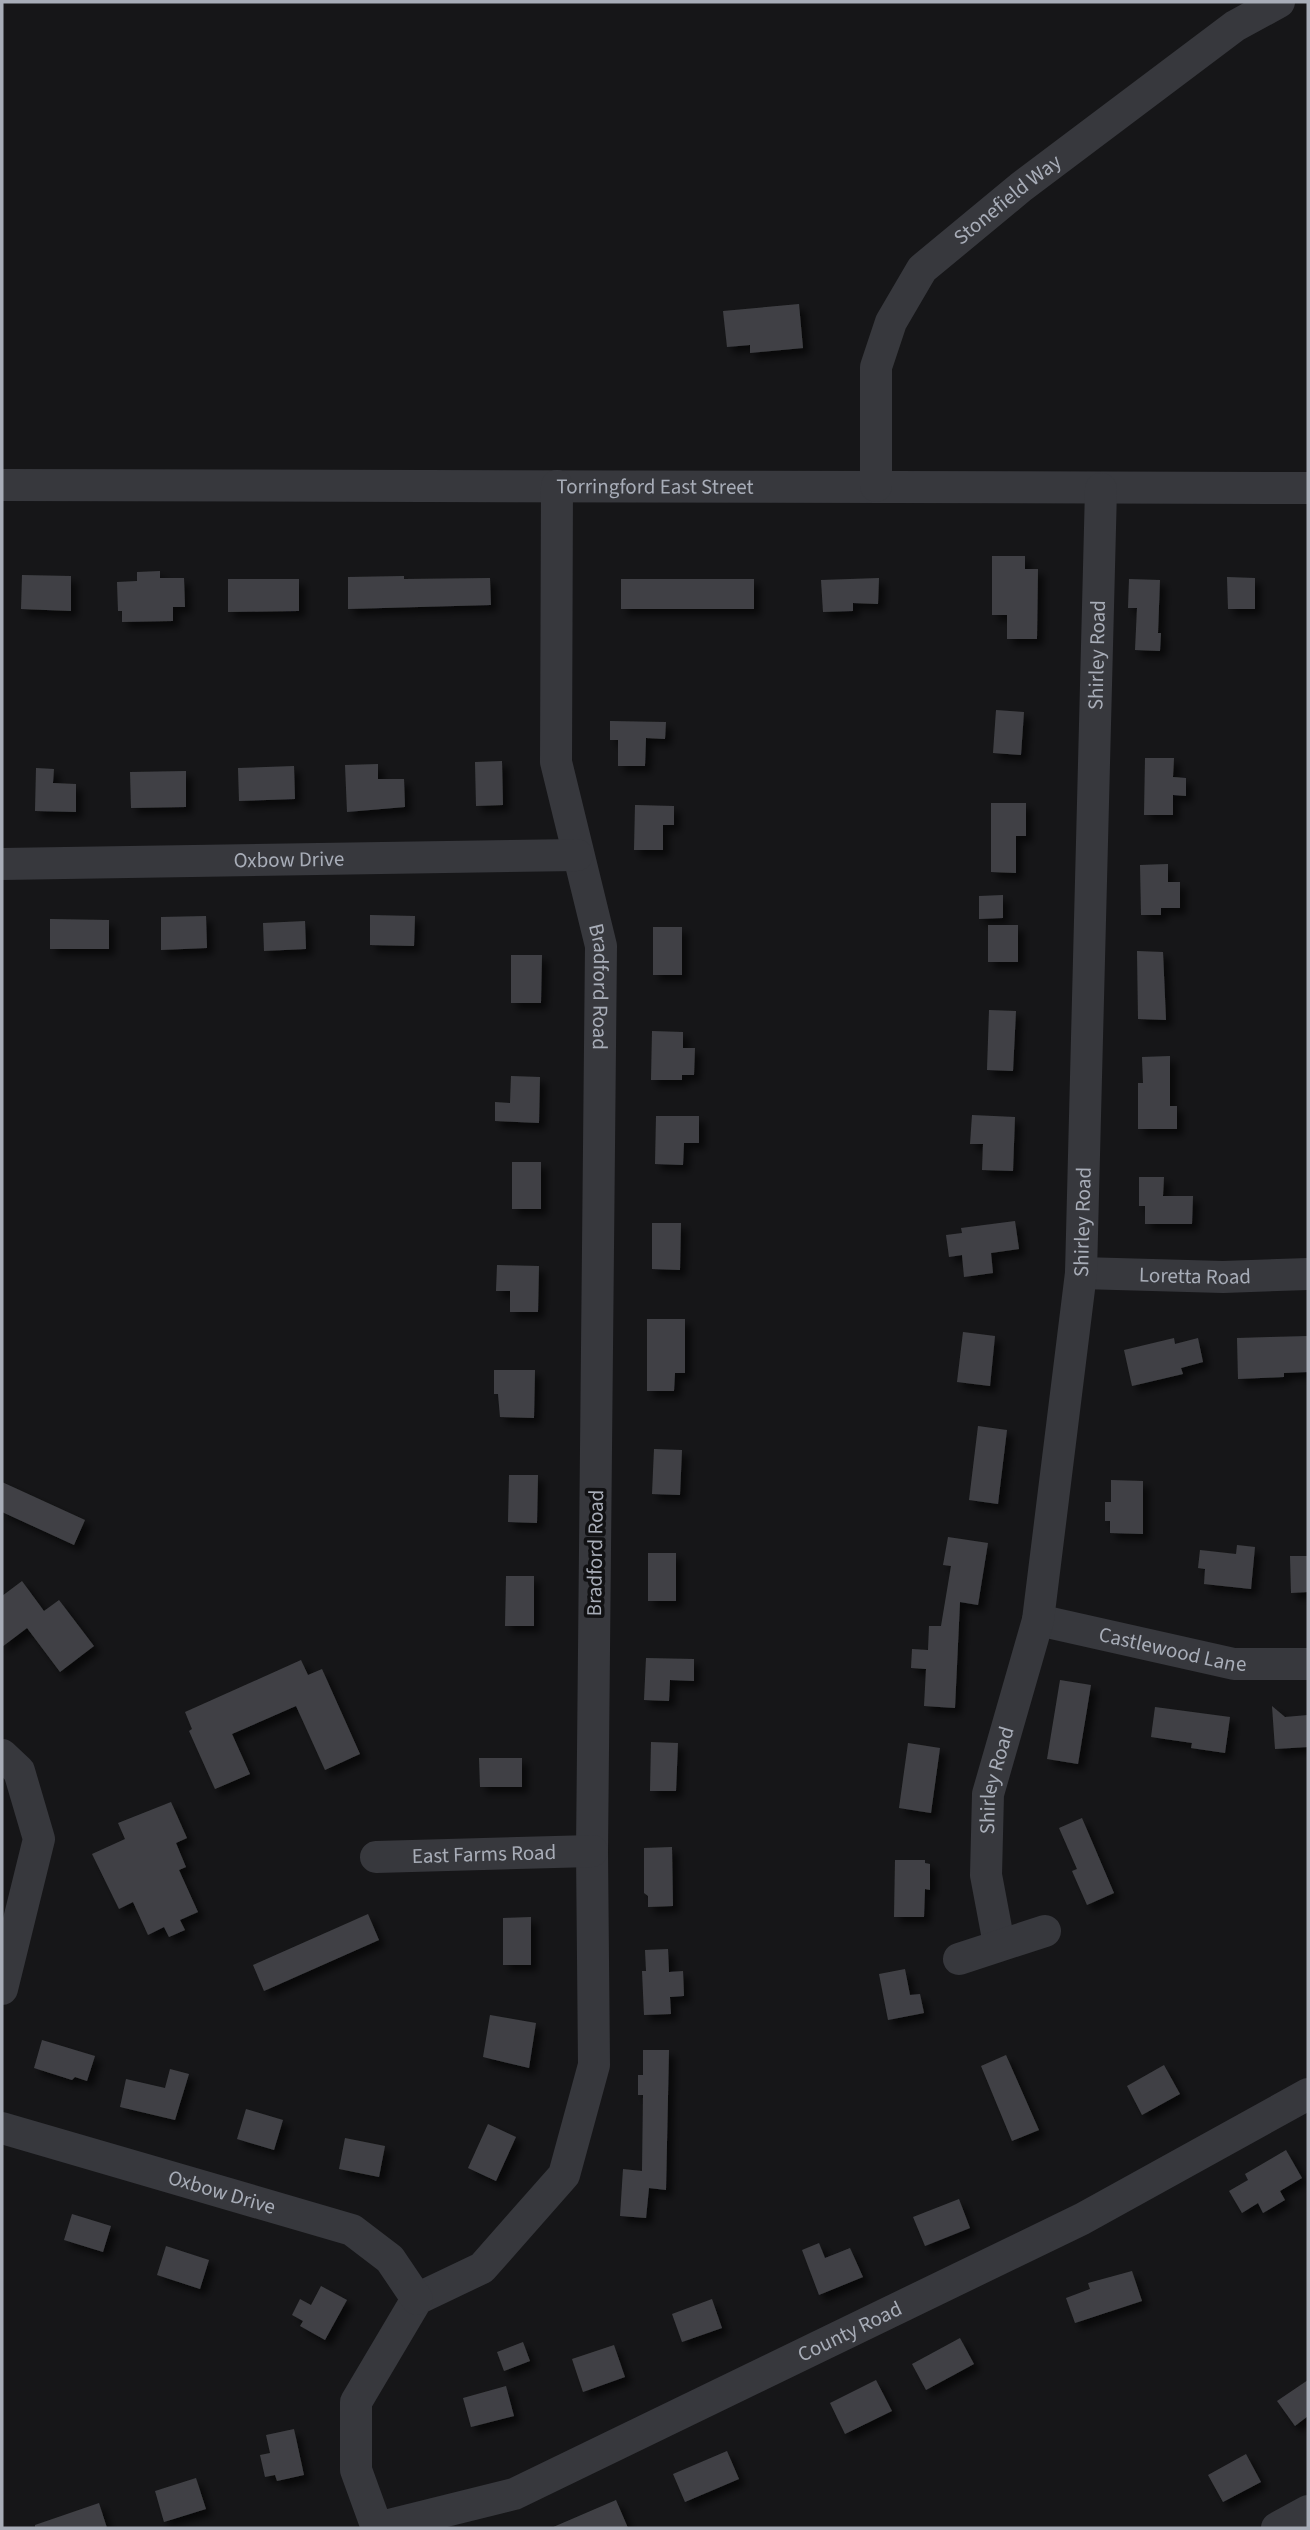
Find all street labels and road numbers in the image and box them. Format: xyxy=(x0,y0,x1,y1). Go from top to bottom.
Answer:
street label: Stonefield Way xyxy=(947,147,1068,252)
street label: Torringford East Street xyxy=(556,471,754,502)
street label: Shirley Road xyxy=(1080,600,1113,711)
street label: Oxbow Drive xyxy=(233,844,345,875)
street label: Bradford Road xyxy=(581,920,616,1050)
street label: Shirley Road xyxy=(1066,1167,1099,1277)
street label: Loretta Road xyxy=(1139,1260,1251,1292)
street label: Bradford Road xyxy=(579,1489,611,1617)
street label: Castlewood Lane xyxy=(1096,1619,1246,1679)
street label: Shirley Road xyxy=(972,1723,1022,1835)
street label: East Farms Road xyxy=(411,1837,557,1871)
street label: Oxbow Drive xyxy=(164,2162,279,2222)
street label: County Road xyxy=(792,2293,907,2370)

